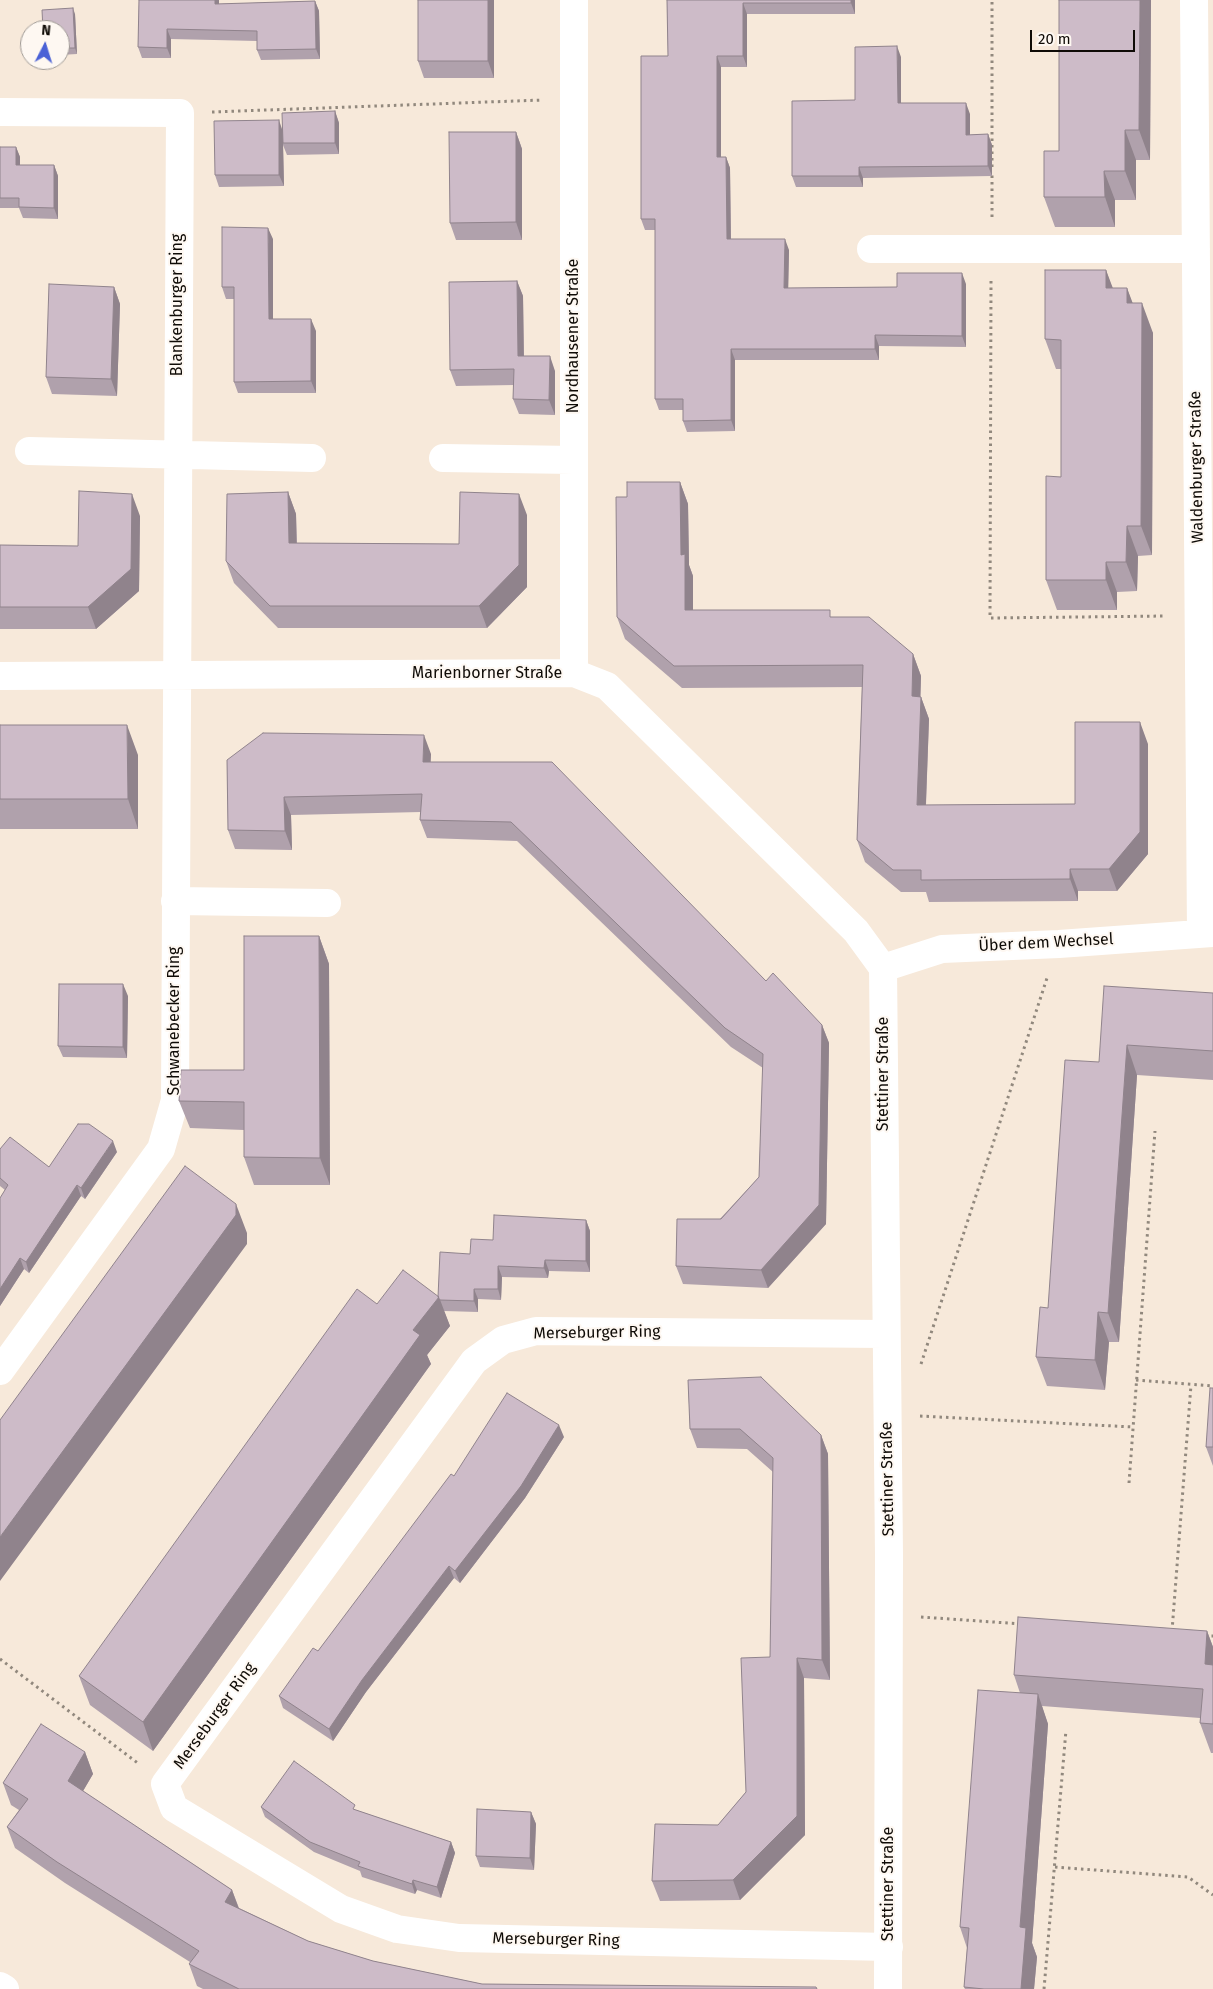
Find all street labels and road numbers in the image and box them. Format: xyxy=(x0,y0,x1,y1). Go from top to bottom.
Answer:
street label: Blankenburger Ring xyxy=(168,234,188,376)
street label: Nordhausener Straße xyxy=(564,259,584,413)
street label: Waldenburger Straße xyxy=(1186,391,1208,543)
street label: Marienborner Straße xyxy=(412,664,562,684)
street label: Über dem Wechsel xyxy=(978,930,1114,956)
street label: Schwanebecker Ring xyxy=(165,947,185,1095)
street label: Stettiner Straße xyxy=(874,1017,894,1131)
street label: Merseburger Ring xyxy=(533,1322,661,1344)
street label: Stettiner Straße xyxy=(877,1422,899,1536)
street label: Merseburger Ring xyxy=(170,1659,260,1773)
street label: Stettiner Straße xyxy=(879,1827,899,1941)
street label: Merseburger Ring xyxy=(492,1929,620,1951)

